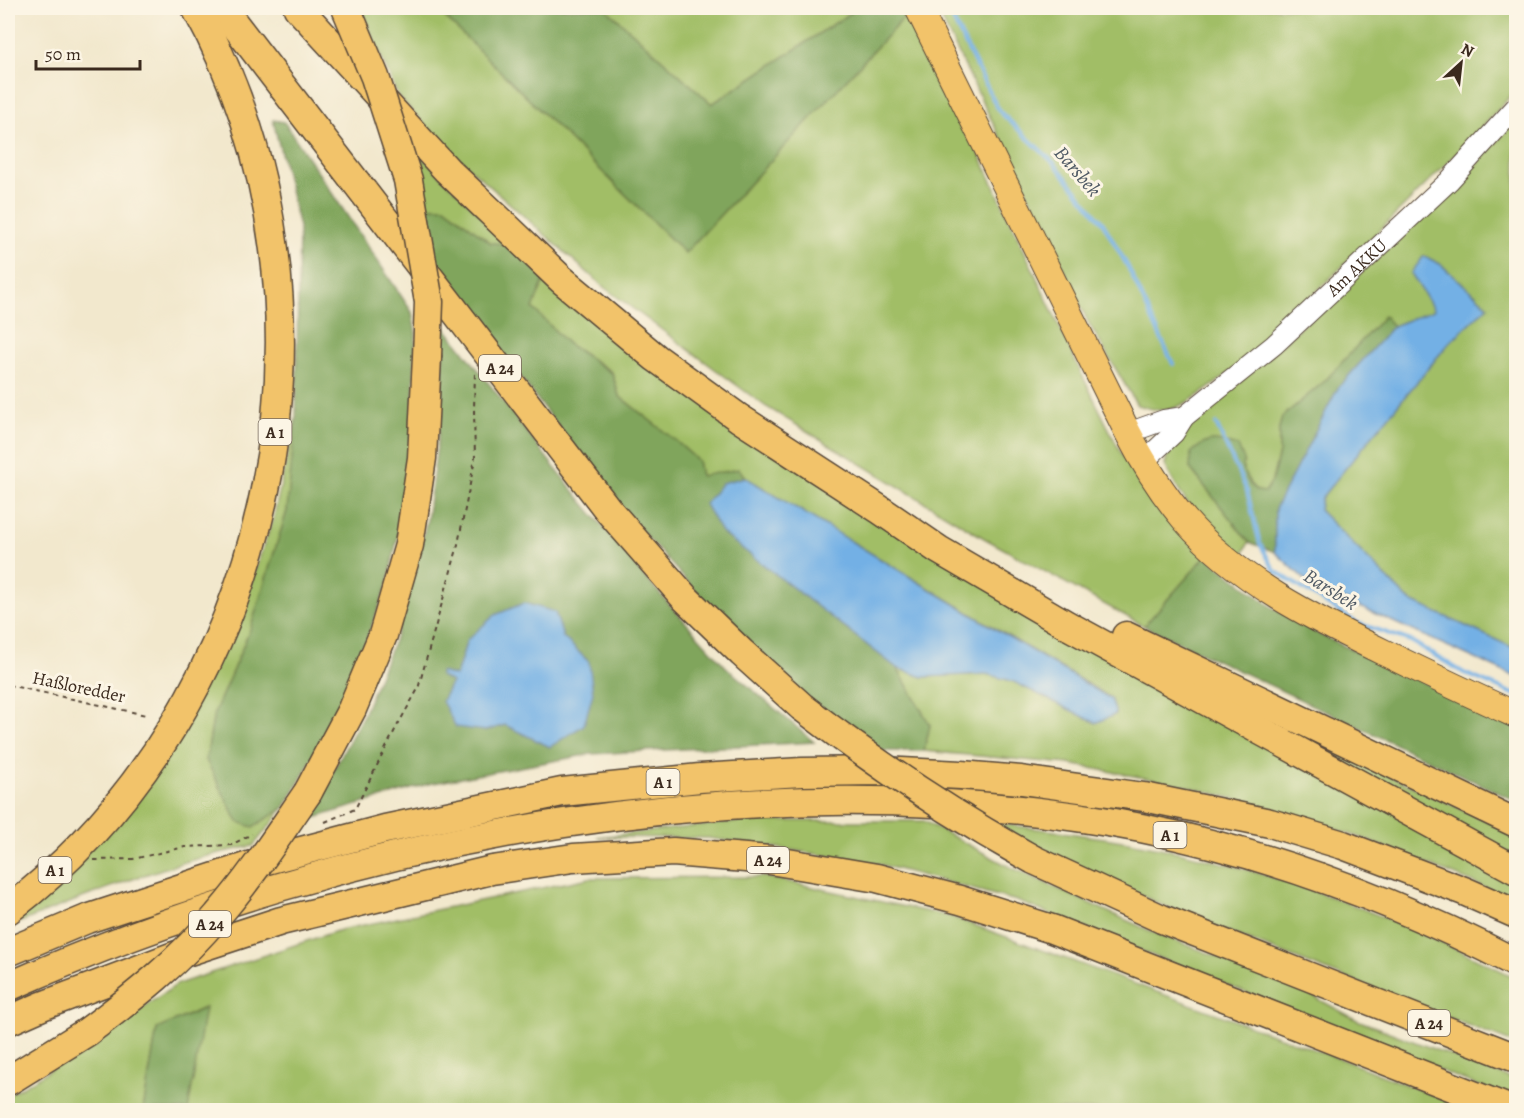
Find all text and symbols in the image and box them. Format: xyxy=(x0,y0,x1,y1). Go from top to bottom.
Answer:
scale bar xyxy=(36,33,140,71)
north arrow xyxy=(1431,33,1491,93)
text: N xyxy=(1457,38,1478,63)
text: 50 m xyxy=(45,42,81,66)
water label: Barsbek xyxy=(1048,140,1107,203)
street label: Am AKKU xyxy=(1321,233,1392,302)
road number: A 24 xyxy=(479,355,521,381)
road number: A 1 xyxy=(258,419,292,445)
water label: Barsbek xyxy=(1298,562,1363,617)
street label: Haßloredder xyxy=(30,665,128,709)
road number: A 1 xyxy=(646,769,680,795)
road number: A 1 xyxy=(1154,822,1186,848)
road number: A 24 xyxy=(747,847,789,873)
road number: A 1 xyxy=(38,857,72,883)
road number: A 24 xyxy=(189,911,231,937)
road number: A 24 xyxy=(1408,1010,1450,1036)

